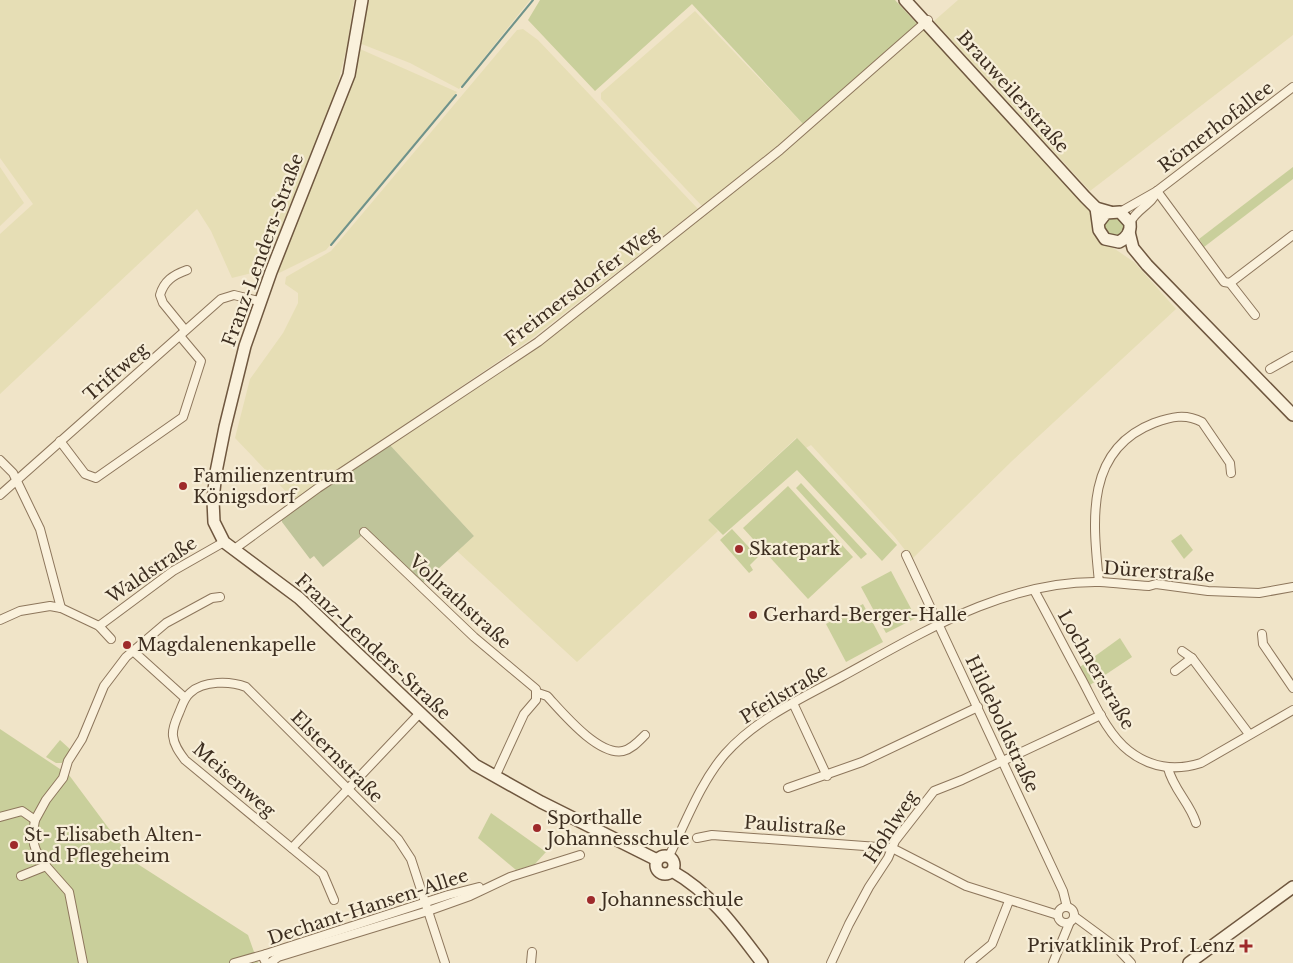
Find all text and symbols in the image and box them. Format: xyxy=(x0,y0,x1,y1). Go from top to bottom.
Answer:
street label: Brauweilerstraße xyxy=(952,26,1074,158)
street label: Römerhofallee xyxy=(1154,77,1278,177)
street label: Franz-Lenders-Straße xyxy=(218,150,308,350)
street label: Freimersdorfer Weg xyxy=(501,221,663,351)
street label: Triftweg xyxy=(79,338,153,406)
place label: Familienzentrum Königsdorf xyxy=(193,465,354,508)
marker: Familienzentrum Königsdorf xyxy=(177,480,189,492)
street label: Waldstraße xyxy=(102,532,201,609)
place label: Skatepark xyxy=(749,538,841,560)
marker: Skatepark xyxy=(733,543,745,555)
street label: Vollrathstraße xyxy=(404,550,516,654)
street label: Dürerstraße xyxy=(1103,557,1215,587)
street label: Franz-Lenders-Straße xyxy=(291,569,455,725)
place label: Gerhard-Berger-Halle xyxy=(763,604,967,626)
street label: Lochnerstraße xyxy=(1053,606,1139,734)
marker: Gerhard-Berger-Halle xyxy=(747,609,759,621)
place label: Magdalenenkapelle xyxy=(137,634,316,656)
marker: Magdalenenkapelle xyxy=(121,639,133,651)
street label: Hildeboldstraße xyxy=(961,652,1043,796)
street label: Pfeilstraße xyxy=(736,659,832,729)
street label: Elsternstraße xyxy=(286,706,388,808)
street label: Meisenweg xyxy=(188,738,280,822)
street label: Hohlweg xyxy=(859,786,923,867)
place label: Sporthalle Johannesschule xyxy=(545,807,689,850)
street label: Paulistraße xyxy=(743,811,847,841)
marker: Sporthalle Johannesschule xyxy=(531,822,543,834)
place label: St- Elisabeth Alten- und Pflegeheim xyxy=(24,824,202,867)
marker: St- Elisabeth Alten- und Pflegeheim xyxy=(8,839,20,851)
street label: Dechant-Hansen-Allee xyxy=(265,864,471,950)
place label: Johannesschule xyxy=(599,889,743,911)
marker: Johannesschule xyxy=(585,894,597,906)
place label: Privatklinik Prof. Lenz xyxy=(1027,935,1235,957)
marker: Privatklinik Prof. Lenz xyxy=(1239,939,1253,953)

